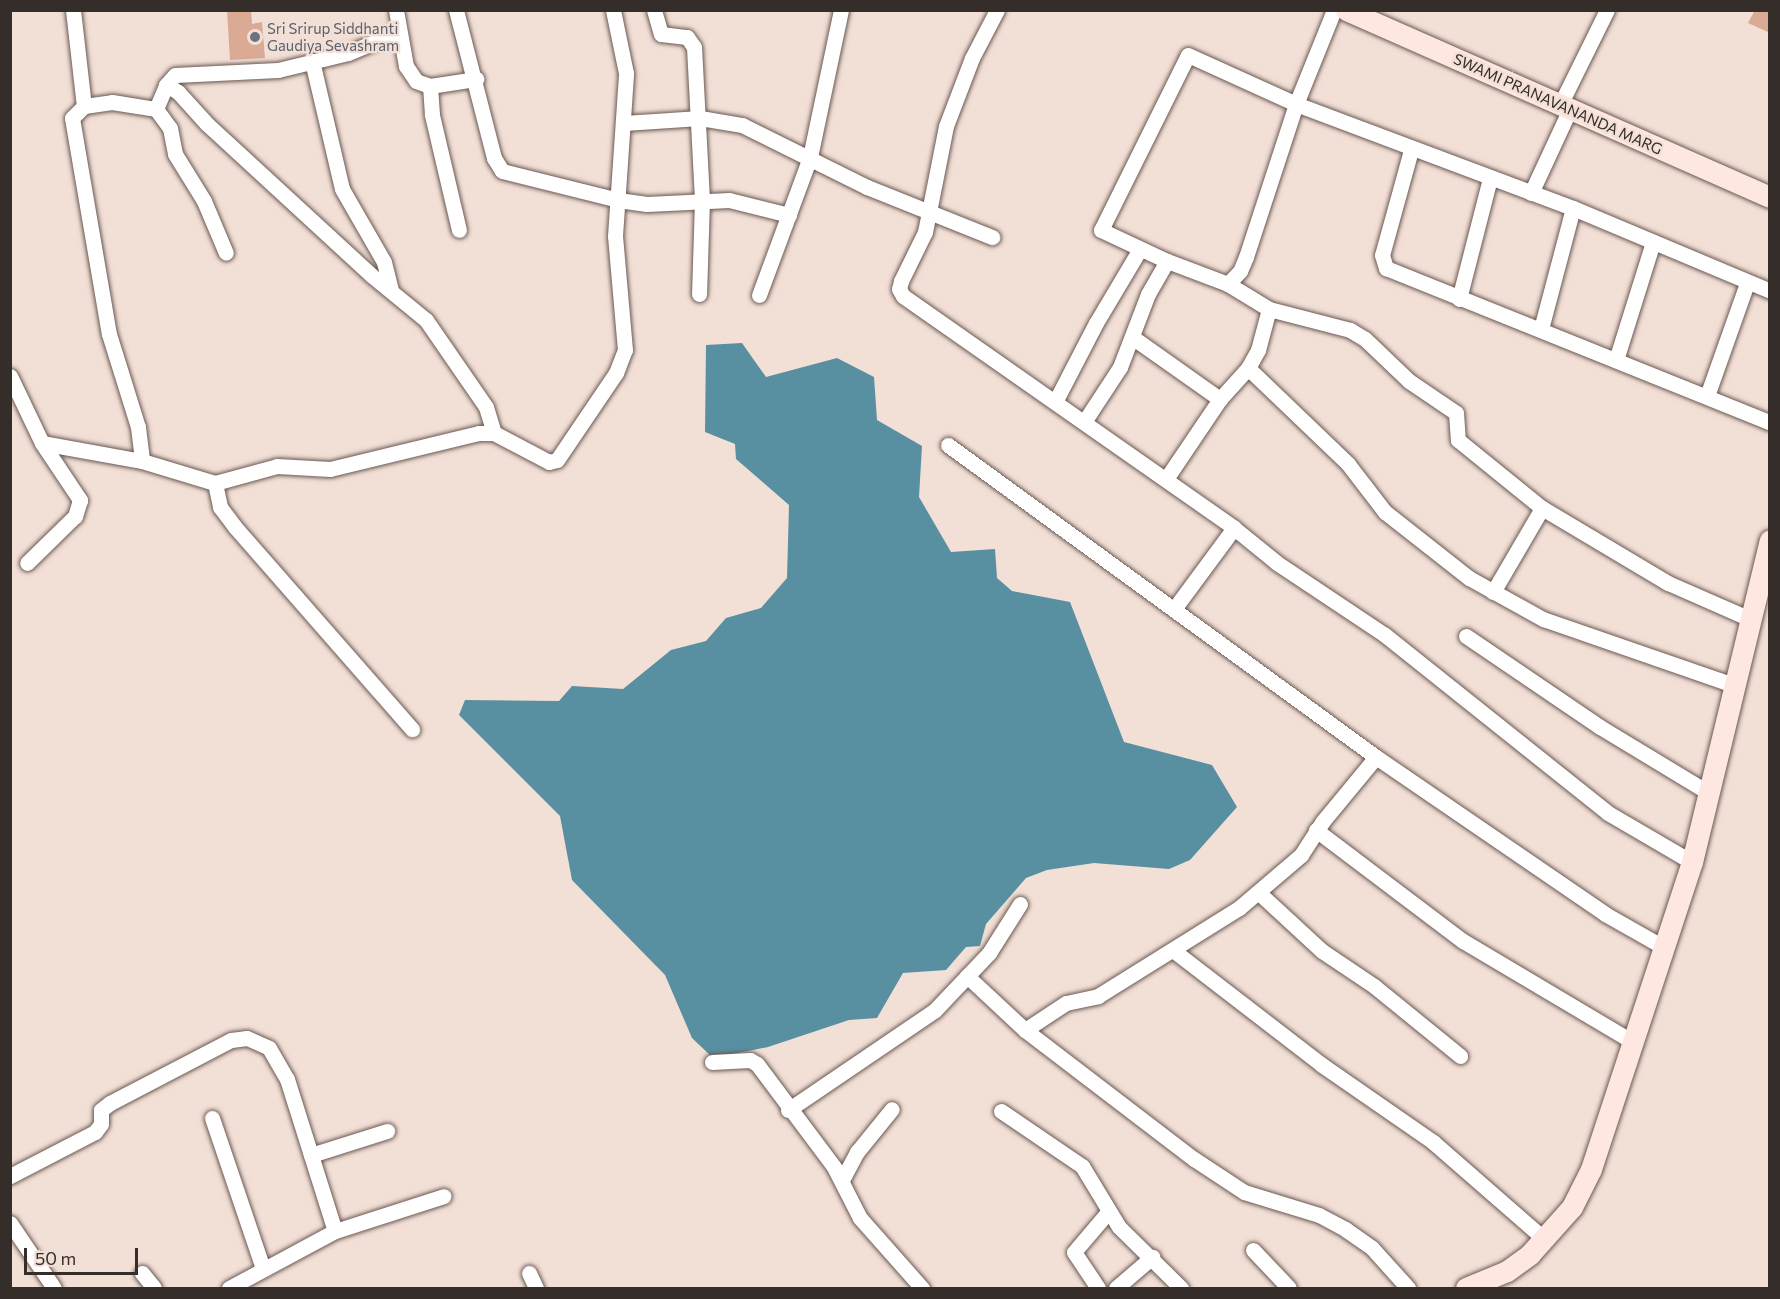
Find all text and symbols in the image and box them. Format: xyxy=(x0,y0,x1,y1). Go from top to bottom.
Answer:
place label: Sri Srirup Siddhanti Gaudiya Sevashram xyxy=(267,19,399,54)
marker: Sri Srirup Siddhanti Gaudiya Sevashram xyxy=(248,30,262,44)
street label: SWAMI PRANAVANANDA MARG xyxy=(1451,50,1665,158)
scale bar xyxy=(27,1236,141,1274)
text: 50 m xyxy=(35,1247,76,1269)

